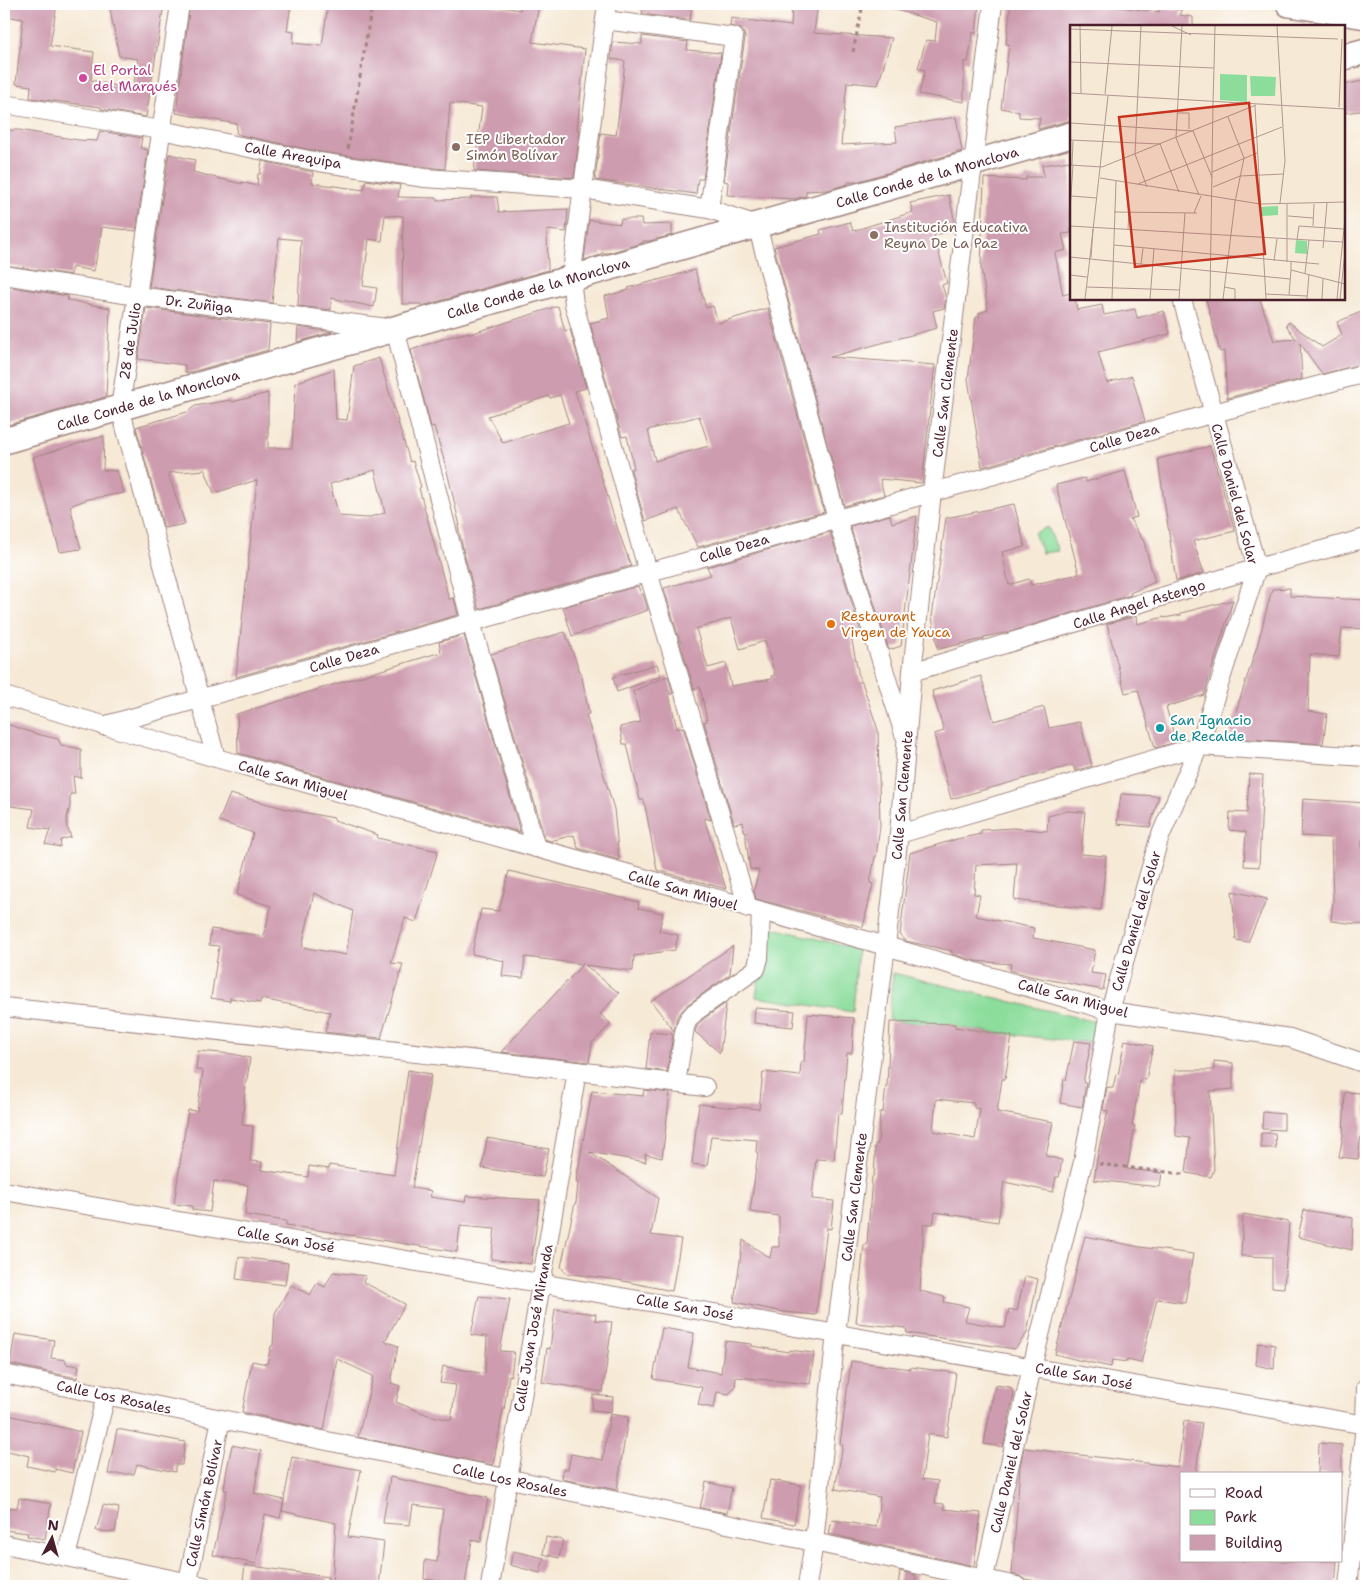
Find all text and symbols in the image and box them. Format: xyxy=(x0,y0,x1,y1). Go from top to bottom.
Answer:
inset map xyxy=(1070,25,1345,300)
place label: El Portal del Marqués xyxy=(93,61,177,95)
marker: El Portal del Marqués xyxy=(77,72,89,84)
place label: IEP Libertador Simón Bolívar xyxy=(466,130,567,164)
street label: Calle Arequipa xyxy=(243,138,343,172)
marker: IEP Libertador Simón Bolívar xyxy=(450,141,462,153)
street label: Calle Conde de la Monclova xyxy=(834,142,1021,212)
place label: Institución Educativa Reyna De La Paz xyxy=(884,218,1028,252)
marker: Institución Educativa Reyna De La Paz xyxy=(868,229,880,241)
street label: Calle Conde de la Monclova xyxy=(445,253,632,323)
street label: Dr. Zuñiga xyxy=(164,291,234,317)
street label: 28 de Julio xyxy=(115,301,145,381)
street label: Calle San Clemente xyxy=(928,327,962,459)
street label: Calle Conde de la Monclova xyxy=(55,365,242,435)
street label: Calle Deza xyxy=(1087,419,1161,457)
street label: Calle Daniel del Solar xyxy=(1207,421,1263,567)
street label: Calle Deza xyxy=(697,529,771,567)
street label: Calle Angel Astengo xyxy=(1071,575,1207,633)
place label: Restaurant Virgen de Yauca xyxy=(841,607,950,641)
marker: Restaurant Virgen de Yauca xyxy=(825,618,837,630)
street label: Calle Deza xyxy=(307,639,381,677)
place label: San Ignacio de Recalde xyxy=(1170,711,1251,745)
marker: San Ignacio de Recalde xyxy=(1154,722,1166,734)
street label: Calle San Clemente xyxy=(887,729,917,861)
street label: Calle San Miguel xyxy=(236,756,351,804)
street label: Calle Daniel del Solar xyxy=(1107,848,1165,993)
street label: Calle San Miguel xyxy=(626,866,741,914)
street label: Calle San Miguel xyxy=(1016,975,1131,1022)
street label: Calle San Clemente xyxy=(837,1131,871,1263)
street label: Calle San José xyxy=(236,1222,336,1256)
street label: Calle Juan José Miranda xyxy=(509,1242,557,1413)
street label: Calle San José xyxy=(635,1290,735,1324)
street label: Calle San José xyxy=(1034,1359,1134,1393)
street label: Calle Los Rosales xyxy=(55,1376,173,1418)
street label: Calle Daniel del Solar xyxy=(986,1389,1036,1535)
street label: Calle Simón Bolívar xyxy=(182,1437,226,1569)
street label: Calle Los Rosales xyxy=(451,1459,569,1501)
legend xyxy=(1180,1472,1342,1562)
text: Road xyxy=(1225,1483,1263,1503)
text: Park xyxy=(1225,1507,1257,1527)
north arrow xyxy=(28,1512,78,1562)
text: N xyxy=(47,1516,60,1535)
text: Building xyxy=(1225,1533,1282,1553)

